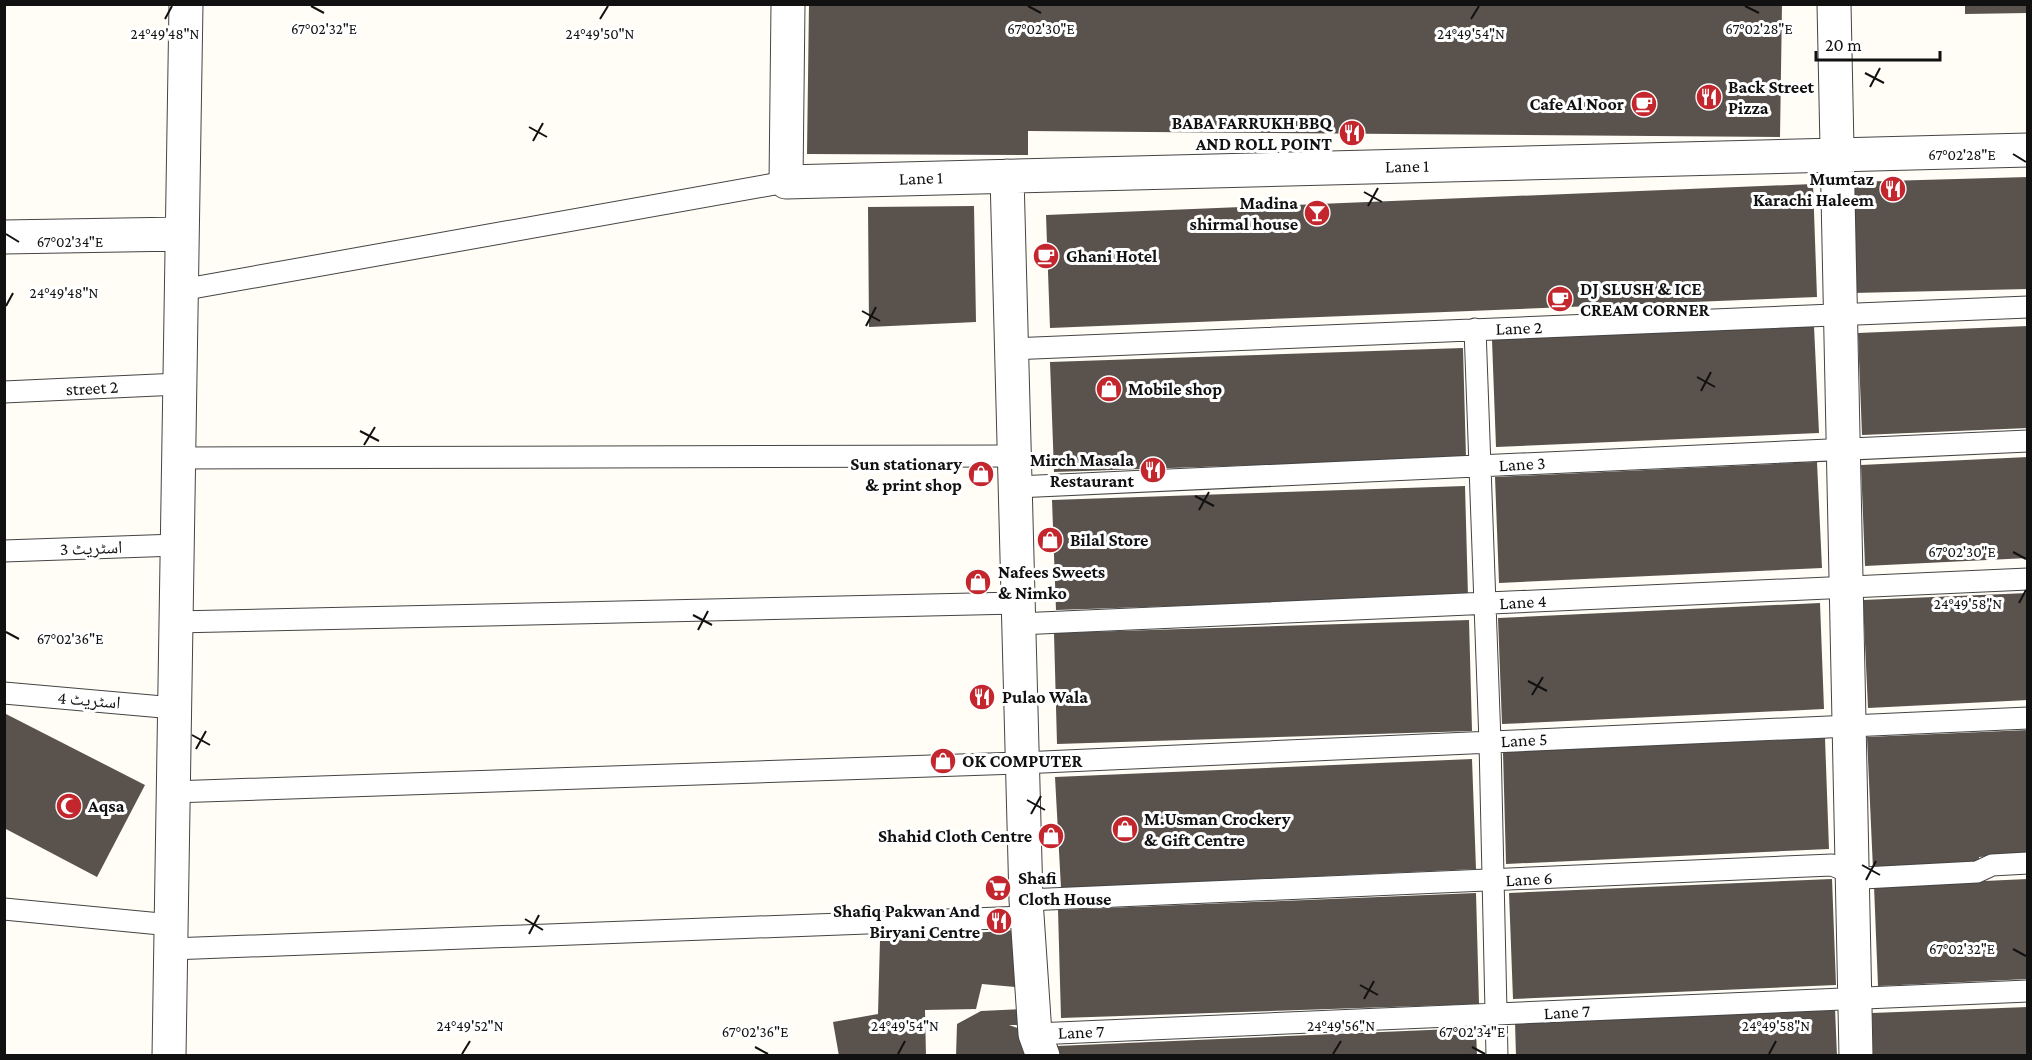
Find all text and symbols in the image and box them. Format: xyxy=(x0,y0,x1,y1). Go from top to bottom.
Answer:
text: 67°02'32"E xyxy=(291,21,357,37)
text: 67°02'30"E xyxy=(1007,21,1075,37)
text: 67°02'28"E xyxy=(1725,21,1793,37)
scale bar xyxy=(1816,24,1940,62)
text: 24°49'48"N xyxy=(131,26,200,42)
text: 24°49'50"N xyxy=(566,26,635,42)
text: 24°49'54"N xyxy=(1437,26,1505,42)
text: 20 m xyxy=(1825,35,1862,55)
place label: Back Street Pizza xyxy=(1728,77,1815,118)
restaurant icon: Back Street Pizza xyxy=(1694,82,1724,112)
cafe icon: Cafe Al Noor xyxy=(1629,89,1659,119)
place label: Cafe Al Noor xyxy=(1529,94,1624,114)
place label: BABA FARRUKH BBQ AND ROLL POINT xyxy=(1172,113,1334,154)
restaurant icon: BABA FARRUKH BBQ AND ROLL POINT xyxy=(1337,118,1367,148)
text: 67°02'28"E xyxy=(1928,147,1996,163)
street label: Lane 1 xyxy=(1385,156,1429,176)
street label: Lane 1 xyxy=(899,167,943,189)
place label: Mumtaz Karachi Haleem xyxy=(1753,169,1875,210)
restaurant icon: Mumtaz Karachi Haleem xyxy=(1878,174,1908,204)
place label: Madina shirmal house xyxy=(1190,193,1298,234)
bar icon: Madina shirmal house xyxy=(1302,198,1332,228)
text: 67°02'34"E xyxy=(37,234,103,250)
cafe icon: Ghani Hotel xyxy=(1031,241,1061,271)
place label: Ghani Hotel xyxy=(1066,246,1157,266)
place label: DJ SLUSH & ICE CREAM CORNER xyxy=(1580,279,1711,320)
cafe icon: DJ SLUSH & ICE CREAM CORNER xyxy=(1545,284,1575,314)
text: 24°49'48"N xyxy=(30,285,99,301)
street label: Lane 2 xyxy=(1495,317,1543,339)
shop icon: Mobile shop xyxy=(1094,374,1124,404)
street label: street 2 xyxy=(65,377,119,399)
place label: Mobile shop xyxy=(1128,379,1222,399)
place label: Mirch Masala Restaurant xyxy=(1030,450,1134,491)
street label: Lane 3 xyxy=(1498,453,1546,475)
place label: Sun stationary & print shop xyxy=(850,454,962,495)
restaurant icon: Mirch Masala Restaurant xyxy=(1138,455,1168,485)
shop icon: Sun stationary & print shop xyxy=(966,459,996,489)
shop icon: Bilal Store xyxy=(1035,525,1065,555)
place label: Bilal Store xyxy=(1070,530,1148,550)
street label: اسٹریٹ 3 xyxy=(59,537,123,559)
text: 67°02'30"E xyxy=(1928,544,1996,560)
place label: Nafees Sweets & Nimko xyxy=(998,562,1105,603)
shop icon: Nafees Sweets & Nimko xyxy=(963,567,993,597)
street label: Lane 4 xyxy=(1499,591,1547,613)
text: 24°49'58"N xyxy=(1934,596,2002,612)
text: 67°02'36"E xyxy=(37,631,103,647)
restaurant icon: Pulao Wala xyxy=(967,682,997,712)
street label: اسٹریٹ 4 xyxy=(57,687,121,713)
place label: Pulao Wala xyxy=(1002,687,1088,707)
street label: Lane 5 xyxy=(1500,729,1548,751)
shop icon: OK COMPUTER xyxy=(928,746,958,776)
place label: OK COMPUTER xyxy=(962,751,1084,771)
mosque icon: Aqsa xyxy=(54,791,84,821)
place label: Aqsa xyxy=(87,796,125,816)
place label: M.Usman Crockery & Gift Centre xyxy=(1144,809,1291,850)
shop icon: M.Usman Crockery & Gift Centre xyxy=(1110,814,1140,844)
shop icon: Shahid Cloth Centre xyxy=(1036,821,1066,851)
place label: Shahid Cloth Centre xyxy=(878,826,1032,846)
place label: Shafi Cloth House xyxy=(1018,868,1111,909)
street label: Lane 6 xyxy=(1505,868,1553,890)
supermarket icon: Shafi Cloth House xyxy=(983,873,1013,903)
place label: Shafiq Pakwan And Biryani Centre xyxy=(833,901,980,942)
restaurant icon: Shafiq Pakwan And Biryani Centre xyxy=(984,906,1014,936)
text: 67°02'32"E xyxy=(1929,941,1995,957)
street label: Lane 7 xyxy=(1543,1001,1591,1023)
text: 24°49'52"N xyxy=(436,1018,504,1034)
text: 24°49'54"N xyxy=(871,1018,939,1034)
text: 24°49'56"N xyxy=(1307,1018,1375,1034)
text: 24°49'58"N xyxy=(1742,1018,1810,1034)
street label: Lane 7 xyxy=(1057,1021,1105,1043)
text: 67°02'36"E xyxy=(722,1024,788,1040)
text: 67°02'34"E xyxy=(1439,1024,1505,1040)

